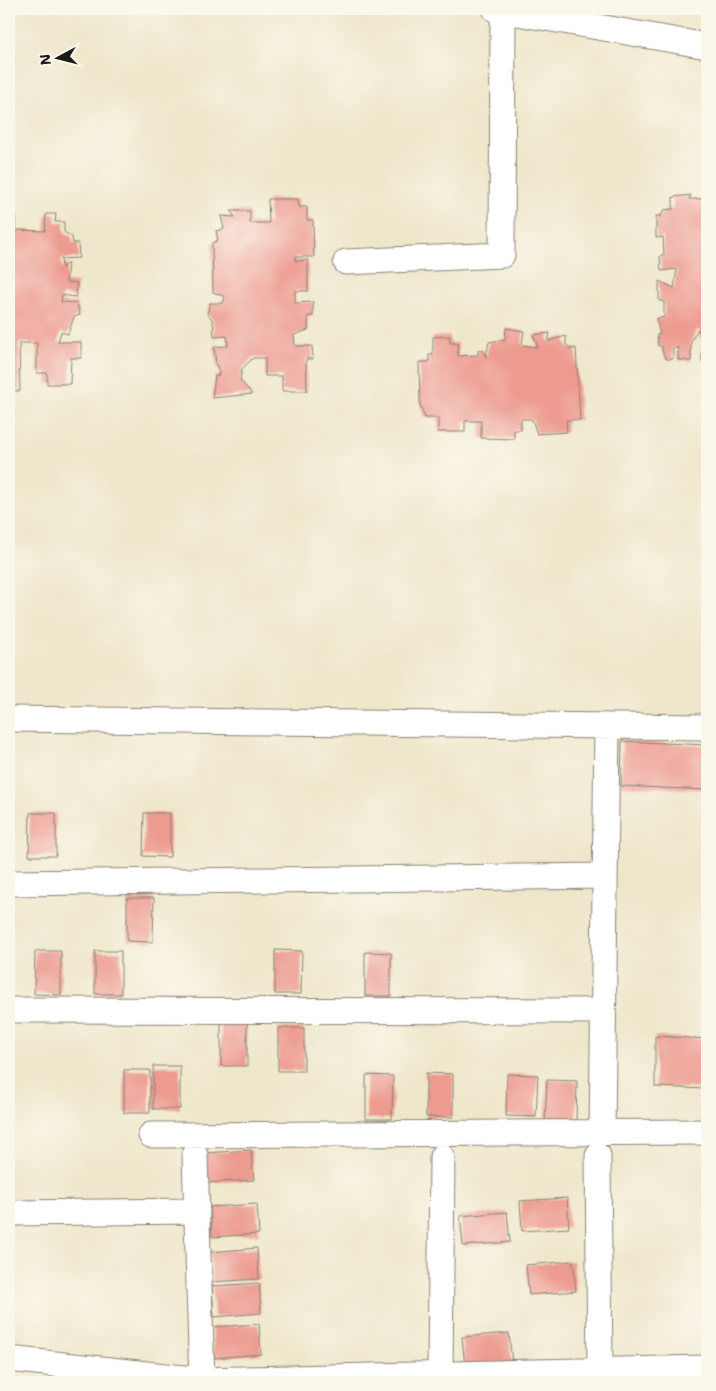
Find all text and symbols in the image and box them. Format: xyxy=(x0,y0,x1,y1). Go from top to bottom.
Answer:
north arrow xyxy=(32,32,82,82)
text: N xyxy=(35,53,55,66)

